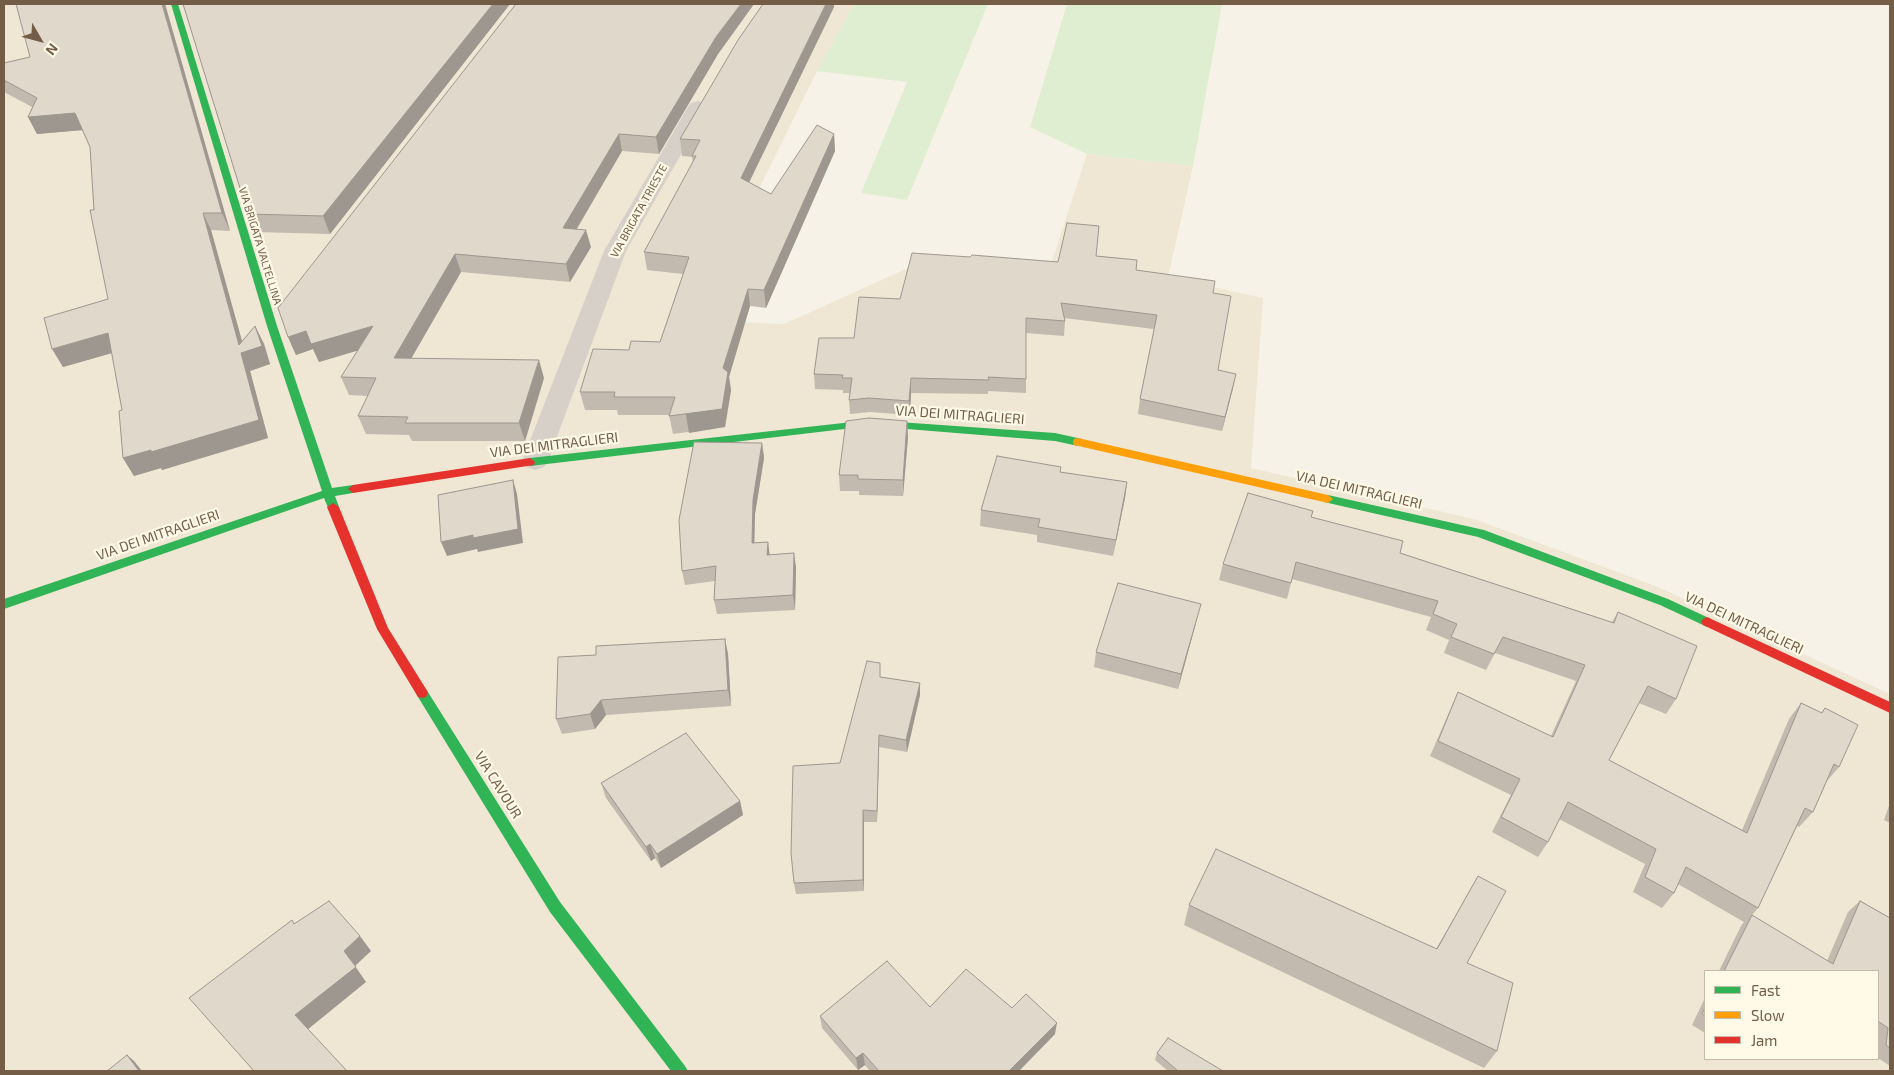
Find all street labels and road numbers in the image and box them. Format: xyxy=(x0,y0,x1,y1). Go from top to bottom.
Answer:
street label: VIA BRIGATA TRIESTE xyxy=(608,162,670,260)
street label: VIA BRIGATA VALTELLINA xyxy=(236,185,284,307)
street label: VIA DEI MITRAGLIERI xyxy=(895,402,1025,428)
street label: VIA DEI MITRAGLIERI xyxy=(489,429,619,461)
street label: VIA DEI MITRAGLIERI xyxy=(1294,467,1424,513)
street label: VIA DEI MITRAGLIERI xyxy=(94,506,222,564)
street label: VIA DEI MITRAGLIERI xyxy=(1682,588,1806,658)
street label: VIA CAVOUR xyxy=(471,748,525,822)

